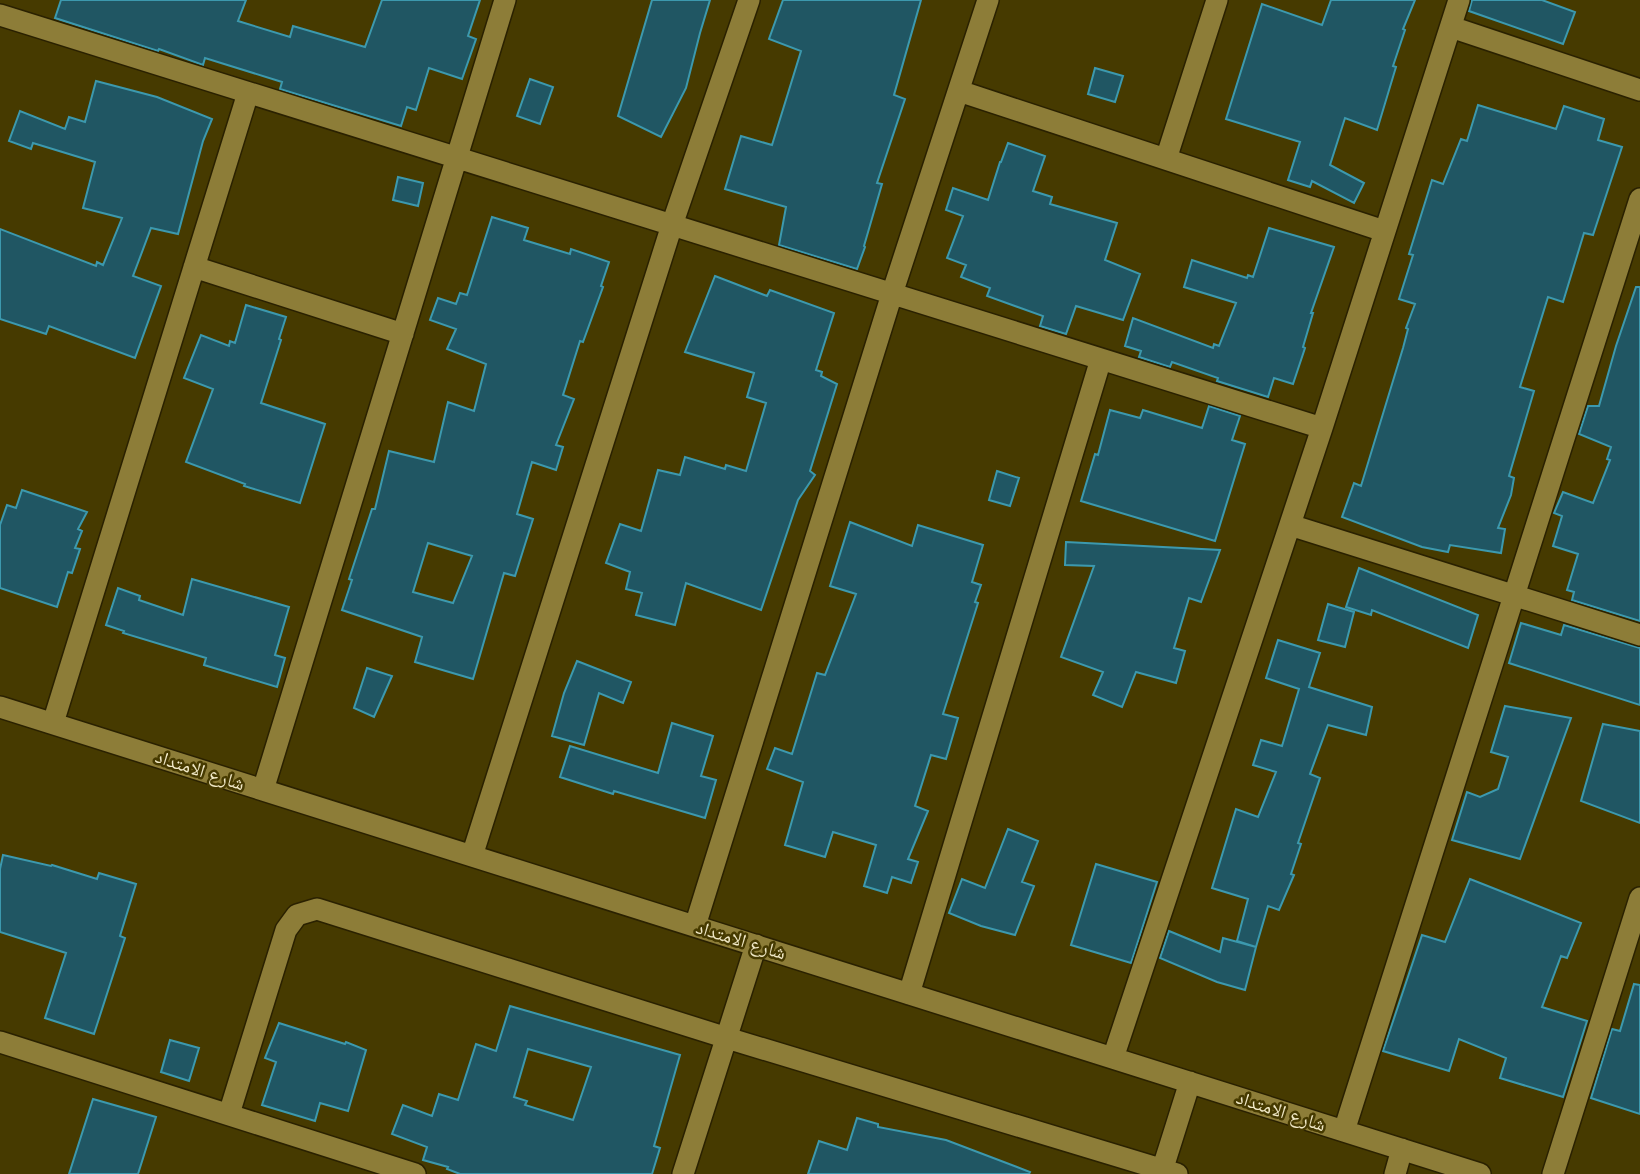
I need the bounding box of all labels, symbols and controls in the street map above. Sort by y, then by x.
street label: شارع الامتداد [152,745,248,795]
street label: شارع الامتداد [693,915,789,965]
street label: شارع الامتداد [1233,1086,1329,1136]

